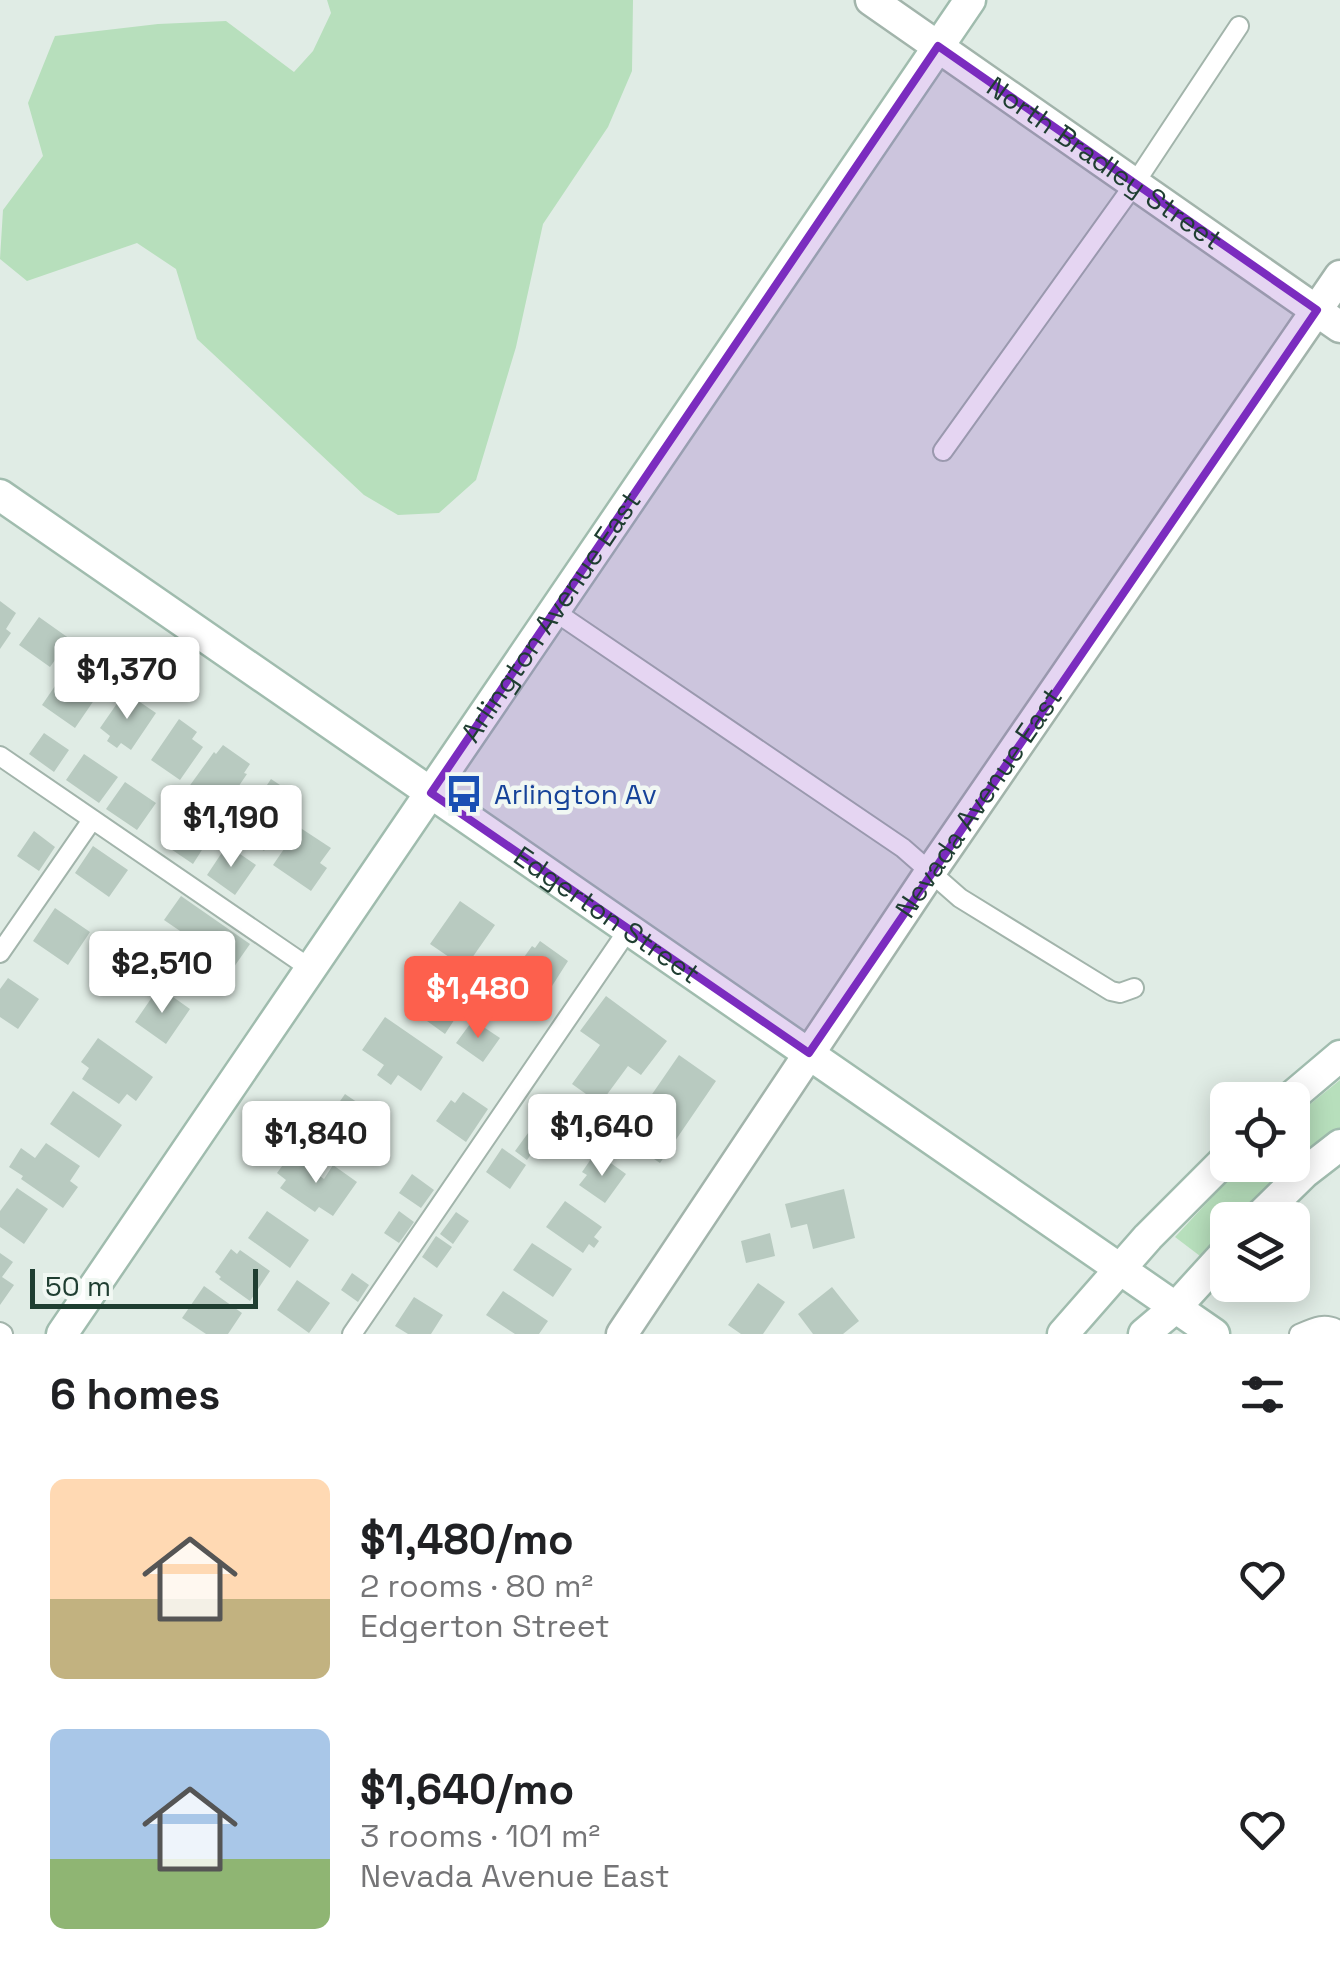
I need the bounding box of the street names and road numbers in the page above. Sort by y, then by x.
street label: North Bradley Street [980,68,1230,258]
street label: Arlington Avenue East [452,484,649,749]
street label: Nevada Avenue East [887,680,1070,924]
street label: Edgerton Street [507,838,707,992]

